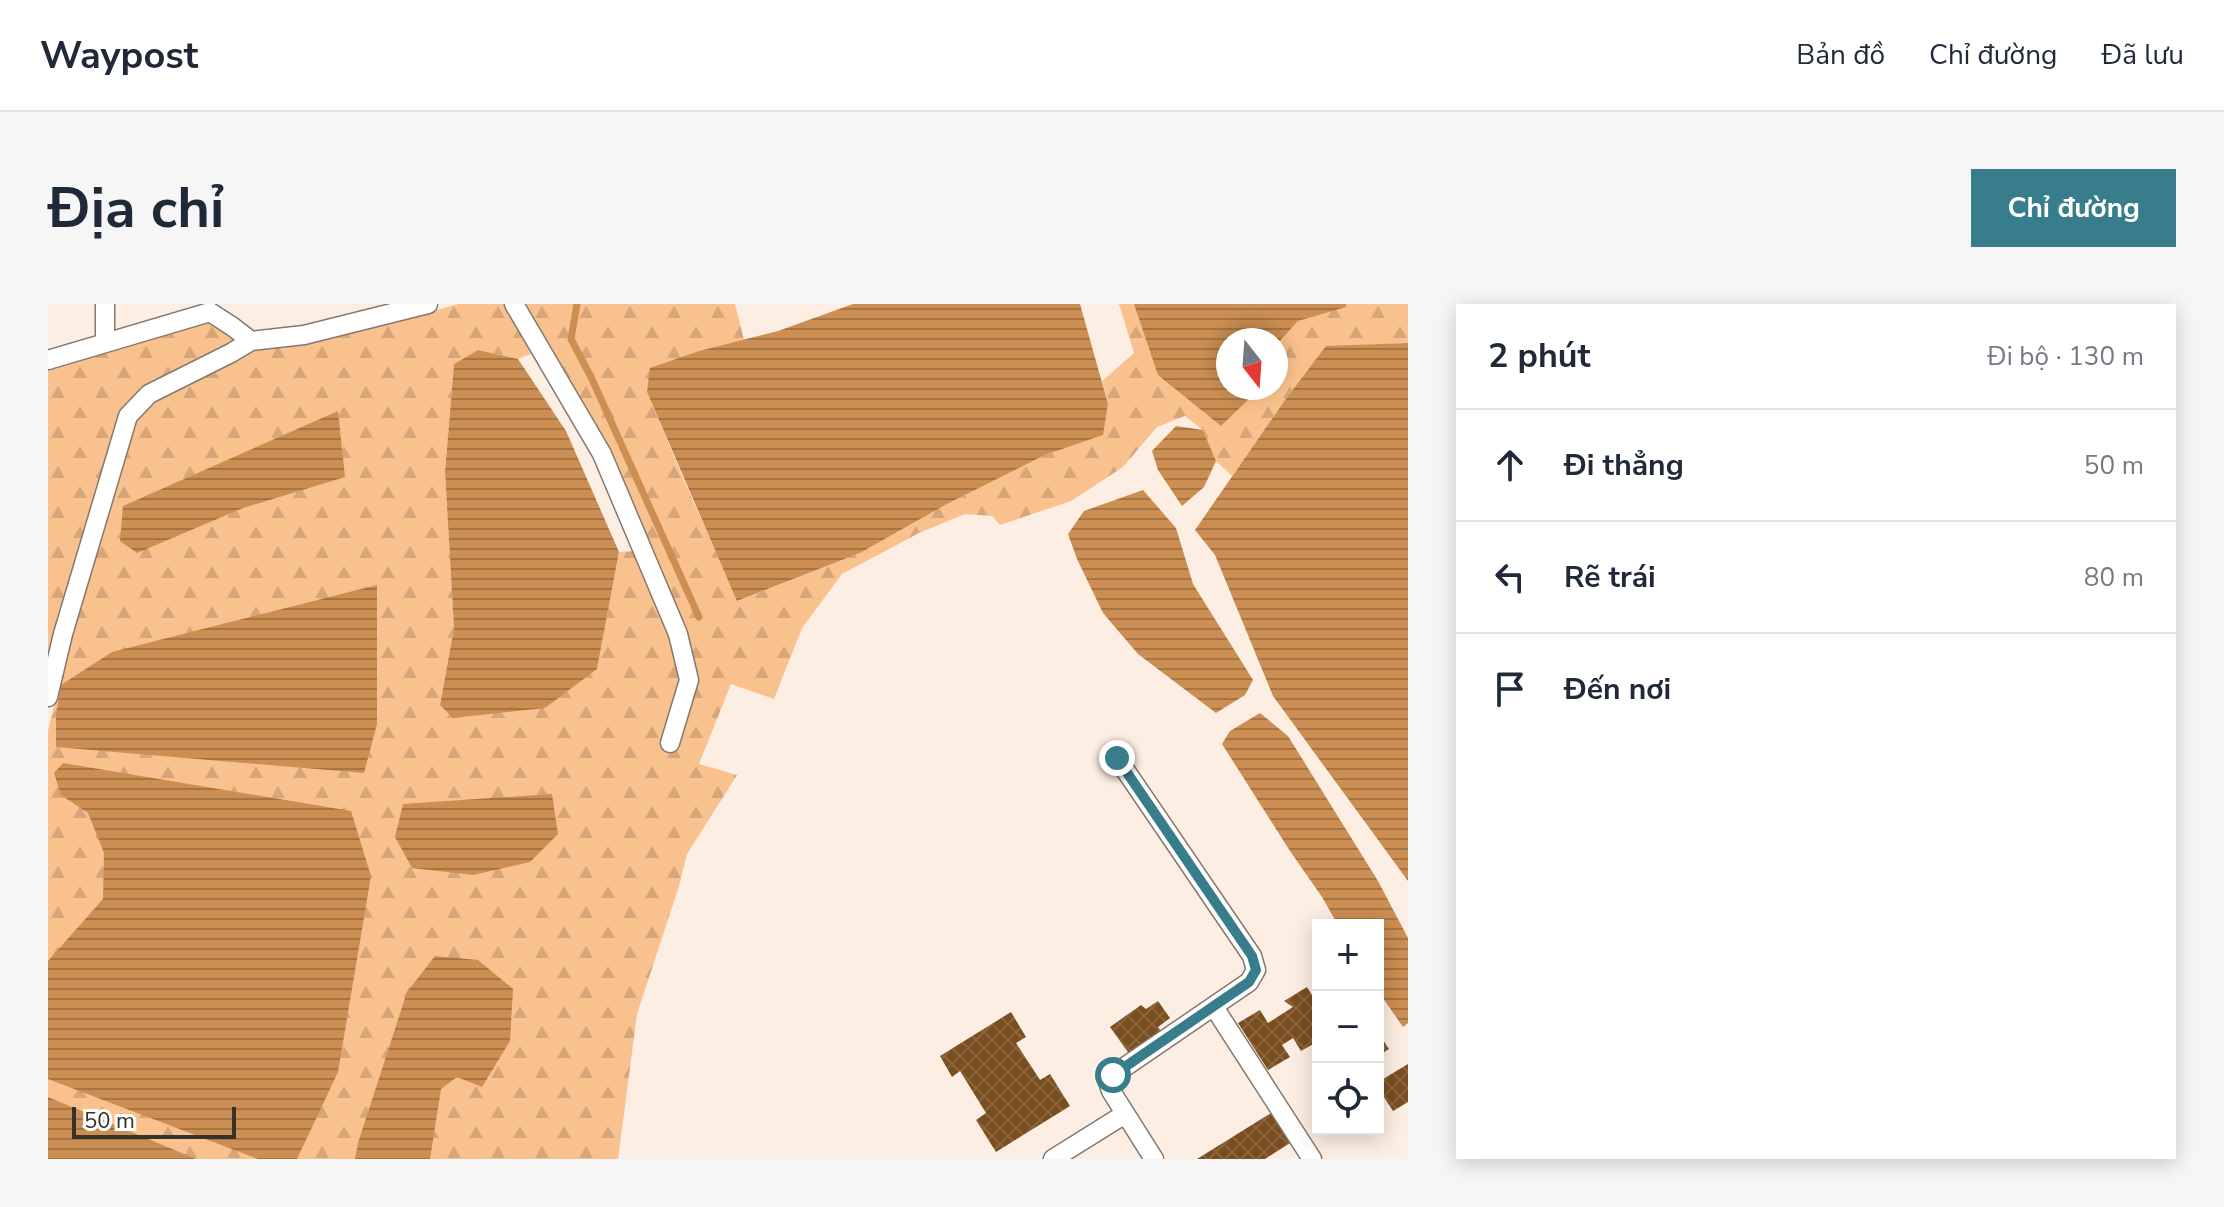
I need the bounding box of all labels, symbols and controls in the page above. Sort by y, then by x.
text: Waypost [40,30,198,81]
text: Bản đồ [1796,36,1885,74]
text: Chỉ đường [1929,36,2057,74]
text: Đã lưu [2101,36,2184,74]
button: Chỉ đường [1971,169,2176,247]
text: Địa chỉ [48,170,224,247]
north arrow [1216,328,1288,400]
text: 2 phút [1488,333,1591,379]
text: Đi bộ · 130 m [1987,339,2144,374]
icon: ahead [1488,443,1532,487]
text: Đi thẳng [1564,445,1684,486]
text: 50 m [2084,448,2144,483]
icon: left [1488,555,1532,599]
text: Rẽ trái [1564,557,1656,598]
text: 80 m [2084,560,2144,595]
icon: arrive [1488,667,1532,711]
text: Đến nơi [1564,669,1671,710]
route end [1099,740,1135,776]
map controls [1312,919,1384,1135]
button: + [1312,919,1384,991]
button: − [1312,991,1384,1063]
route start [1095,1057,1131,1093]
button: locate [1312,1063,1384,1135]
scale bar [72,1103,236,1139]
text: 50 m [84,1106,135,1136]

